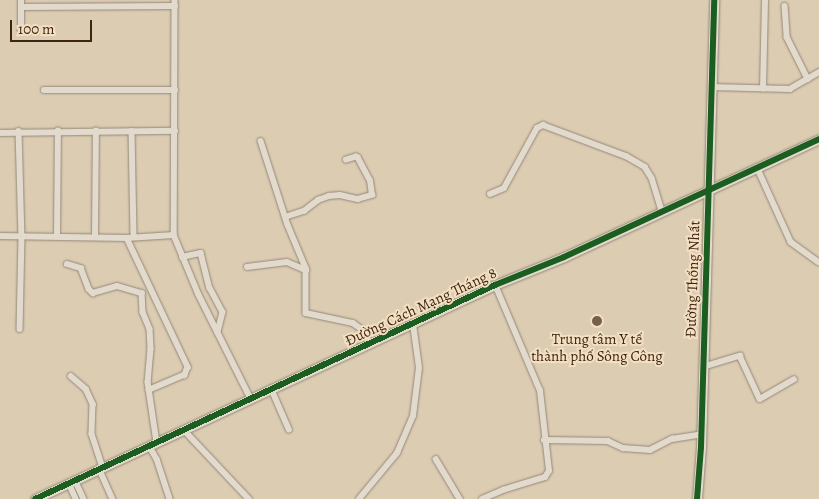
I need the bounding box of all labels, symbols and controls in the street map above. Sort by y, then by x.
scale bar [12,10,95,42]
text: 100 m [18,19,55,39]
street label: Đường Thống Nhất [682,220,704,338]
street label: Đường Cách Mạng Tháng 8 [342,264,500,350]
marker: Trung tâm Y tế thành phố Sông Công [590,314,604,328]
place label: Trung tâm Y tế thành phố Sông Công [531,330,663,365]

